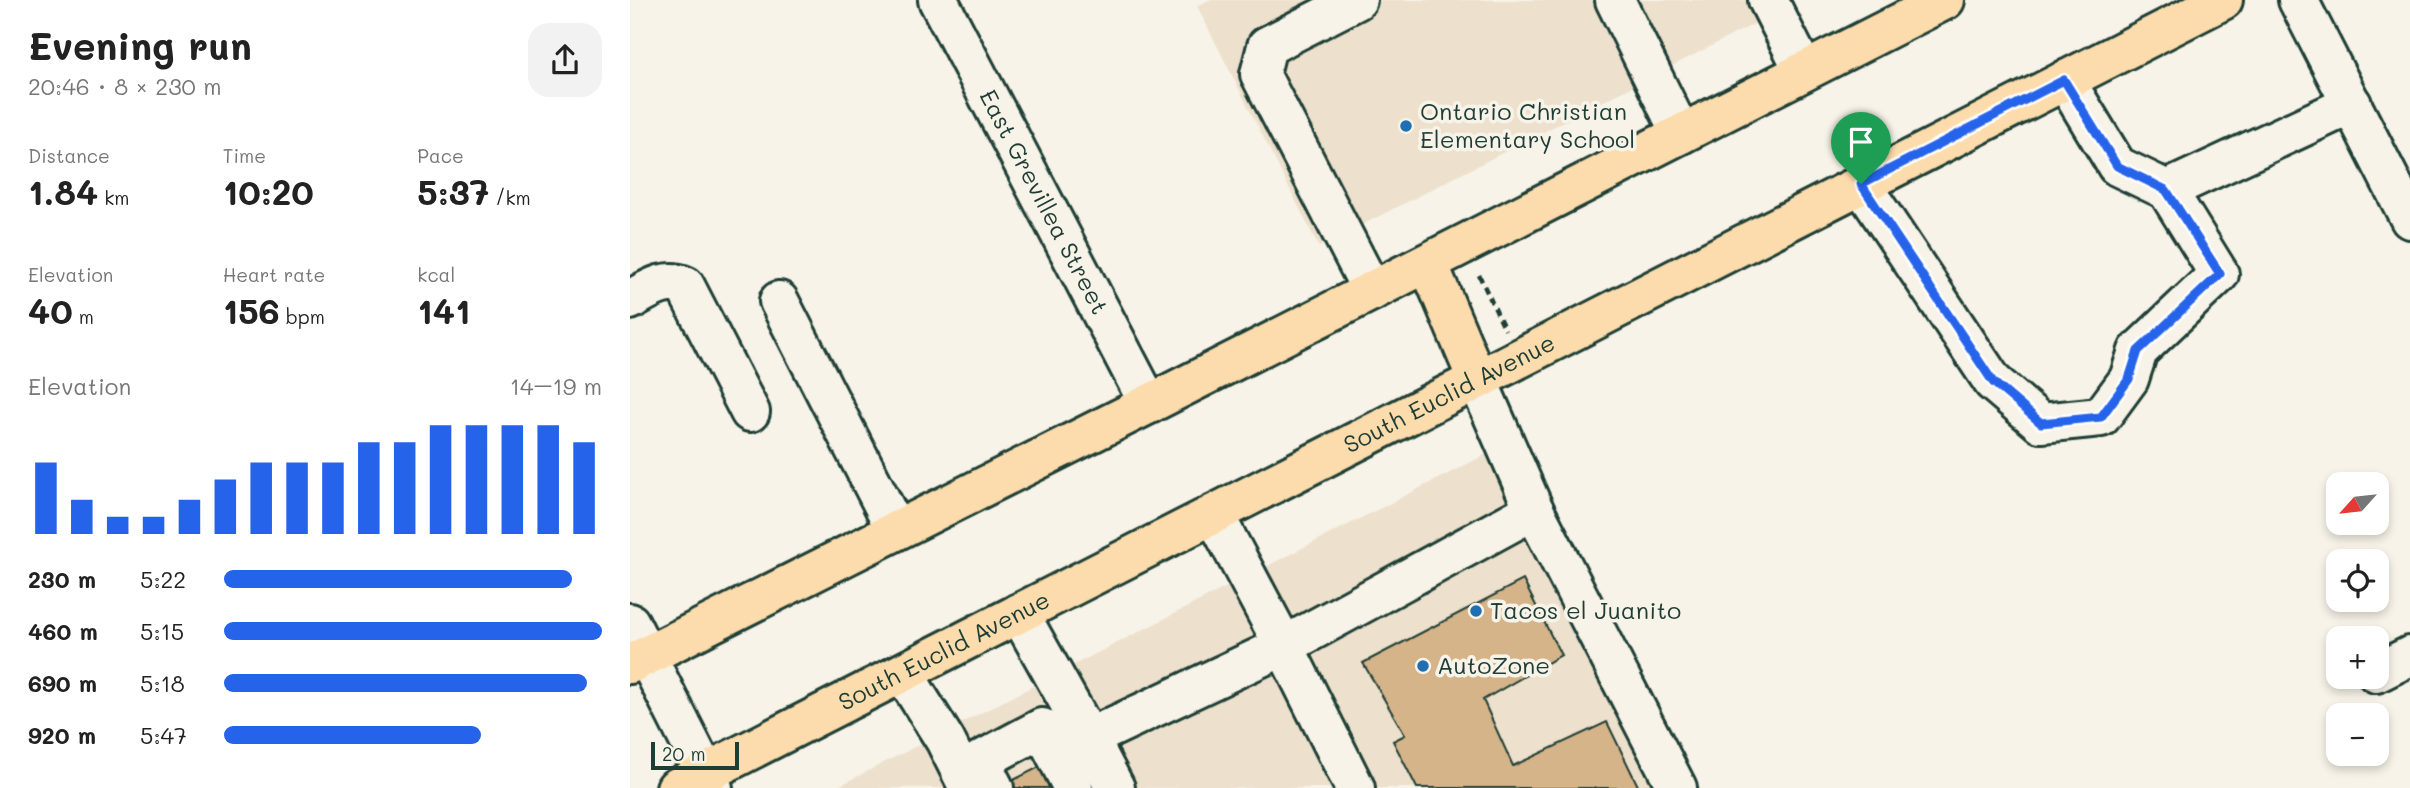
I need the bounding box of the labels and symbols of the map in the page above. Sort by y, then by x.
street label: East Grevillea Street [973,84,1116,319]
place label: Ontario Christian Elementary School [1420,95,1635,154]
pin [1831,112,1891,184]
marker: Ontario Christian Elementary School [1398,118,1414,134]
street label: South Euclid Avenue [1338,326,1560,459]
north arrow [2326,472,2389,536]
street label: South Euclid Avenue [833,583,1054,717]
place label: Tacos el Juanito [1490,594,1681,625]
marker: Tacos el Juanito [1468,603,1484,619]
place label: AutoZone [1437,649,1550,680]
marker: AutoZone [1415,658,1431,674]
scale bar [651,739,738,771]

